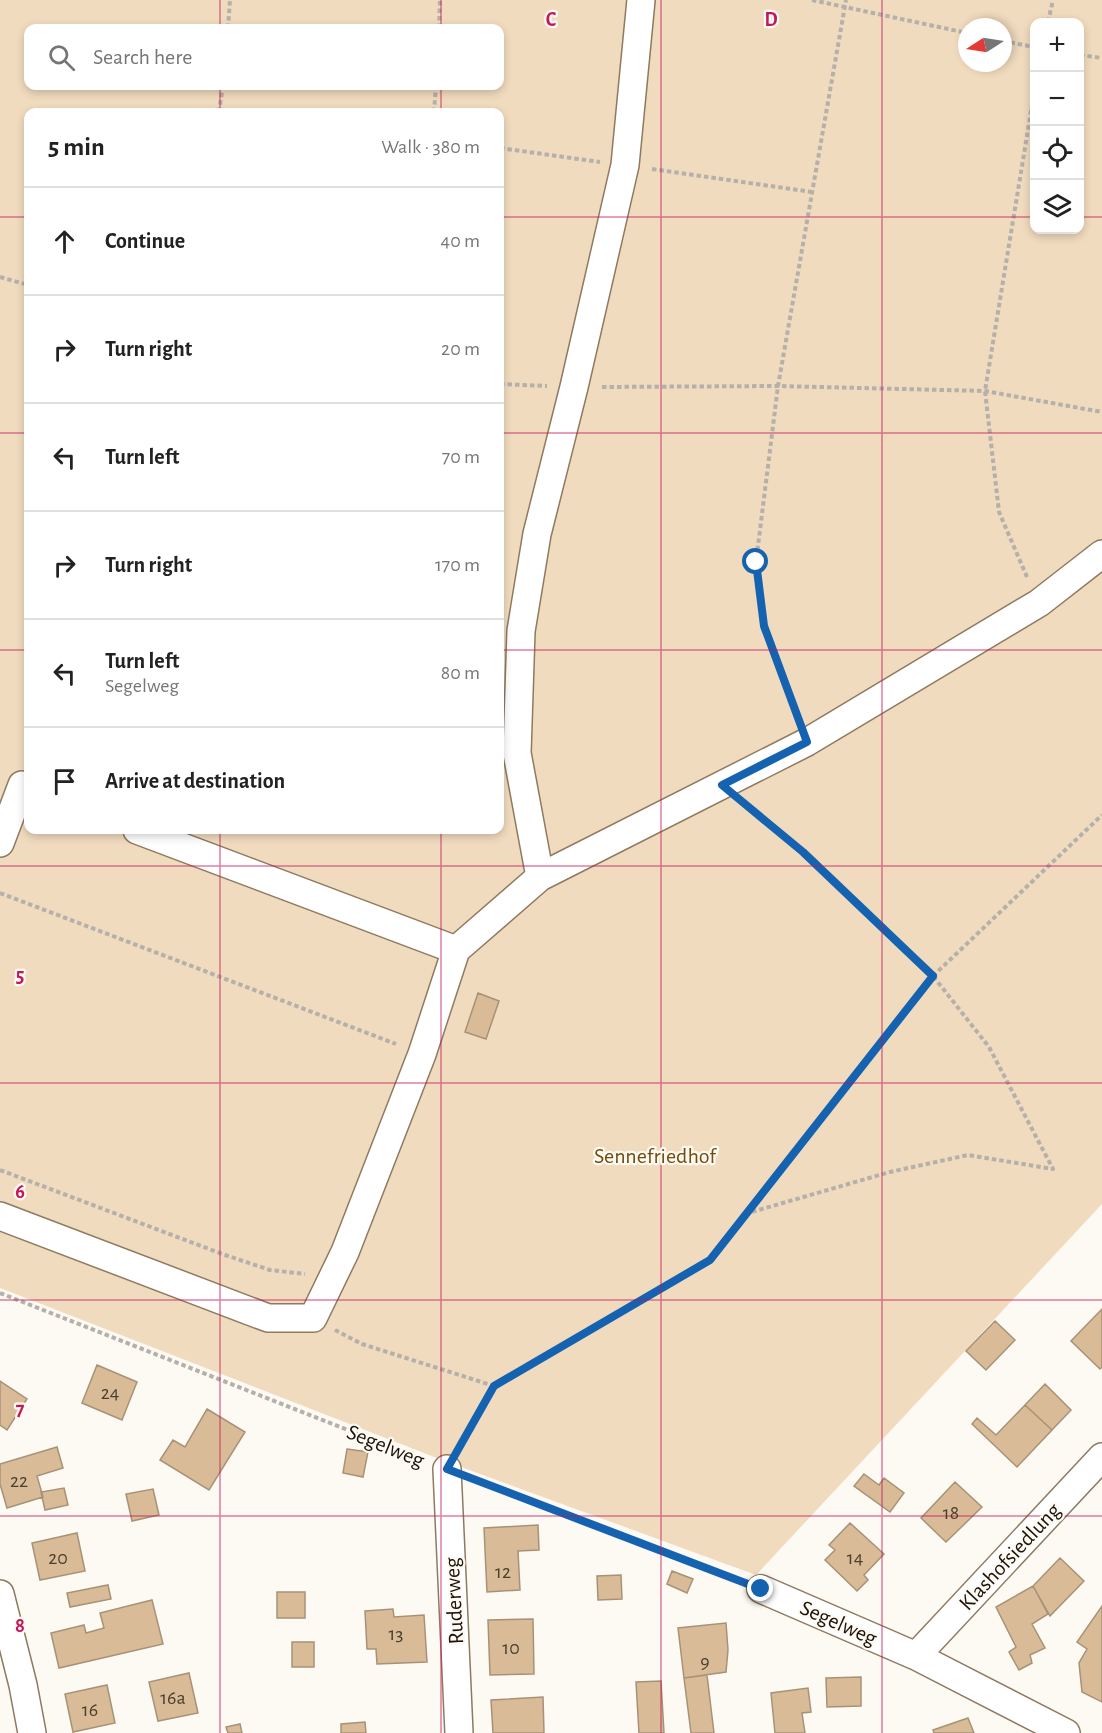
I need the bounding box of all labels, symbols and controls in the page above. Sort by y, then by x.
text: C [546,10,557,30]
text: D [764,10,778,30]
north arrow [958,18,1012,72]
map controls [1030,18,1084,234]
button: + [1030,18,1084,72]
search box [24,24,504,90]
icon: search [45,41,78,74]
text: Search here [93,46,192,68]
button: − [1030,72,1084,126]
button: locate [1030,126,1084,180]
text: 5 min [48,134,105,160]
text: Walk · 380 m [381,137,480,157]
button: layers [1030,180,1084,234]
icon: ahead [48,225,81,258]
text: Continue [105,230,185,252]
text: 40 m [441,231,480,251]
icon: right [48,333,81,366]
text: Turn right [105,338,192,360]
text: 20 m [441,339,480,359]
icon: left [48,441,81,474]
text: Turn left [105,446,179,468]
text: 70 m [442,447,480,467]
route start [742,548,768,574]
icon: right [48,549,81,582]
text: Turn right [105,554,192,576]
text: 170 m [435,555,480,575]
text: Turn left [105,650,179,672]
icon: left [48,657,81,690]
text: 80 m [441,663,480,683]
text: Segelweg [105,676,179,696]
icon: arrive [48,765,81,798]
text: Arrive at destination [105,770,285,792]
text: 5 [16,966,24,986]
park label: Sennefriedhof [594,1145,717,1167]
text: 6 [15,1182,25,1202]
house number: 24 [101,1383,119,1403]
text: 7 [16,1399,25,1419]
street label: Segelweg [344,1421,428,1471]
house number: 22 [10,1471,28,1491]
street label: Klashofsiedlung [955,1499,1065,1615]
house number: 18 [943,1503,959,1523]
house number: 20 [48,1548,68,1568]
house number: 14 [847,1548,863,1568]
street label: Ruderweg [441,1557,467,1645]
house number: 12 [495,1562,511,1582]
route end [747,1575,773,1601]
street label: Segelweg [797,1596,880,1650]
text: 8 [15,1616,25,1636]
house number: 13 [388,1624,404,1644]
house number: 10 [502,1638,520,1658]
house number: 9 [700,1652,710,1672]
house number: 16a [160,1688,186,1708]
house number: 16 [82,1700,98,1720]

